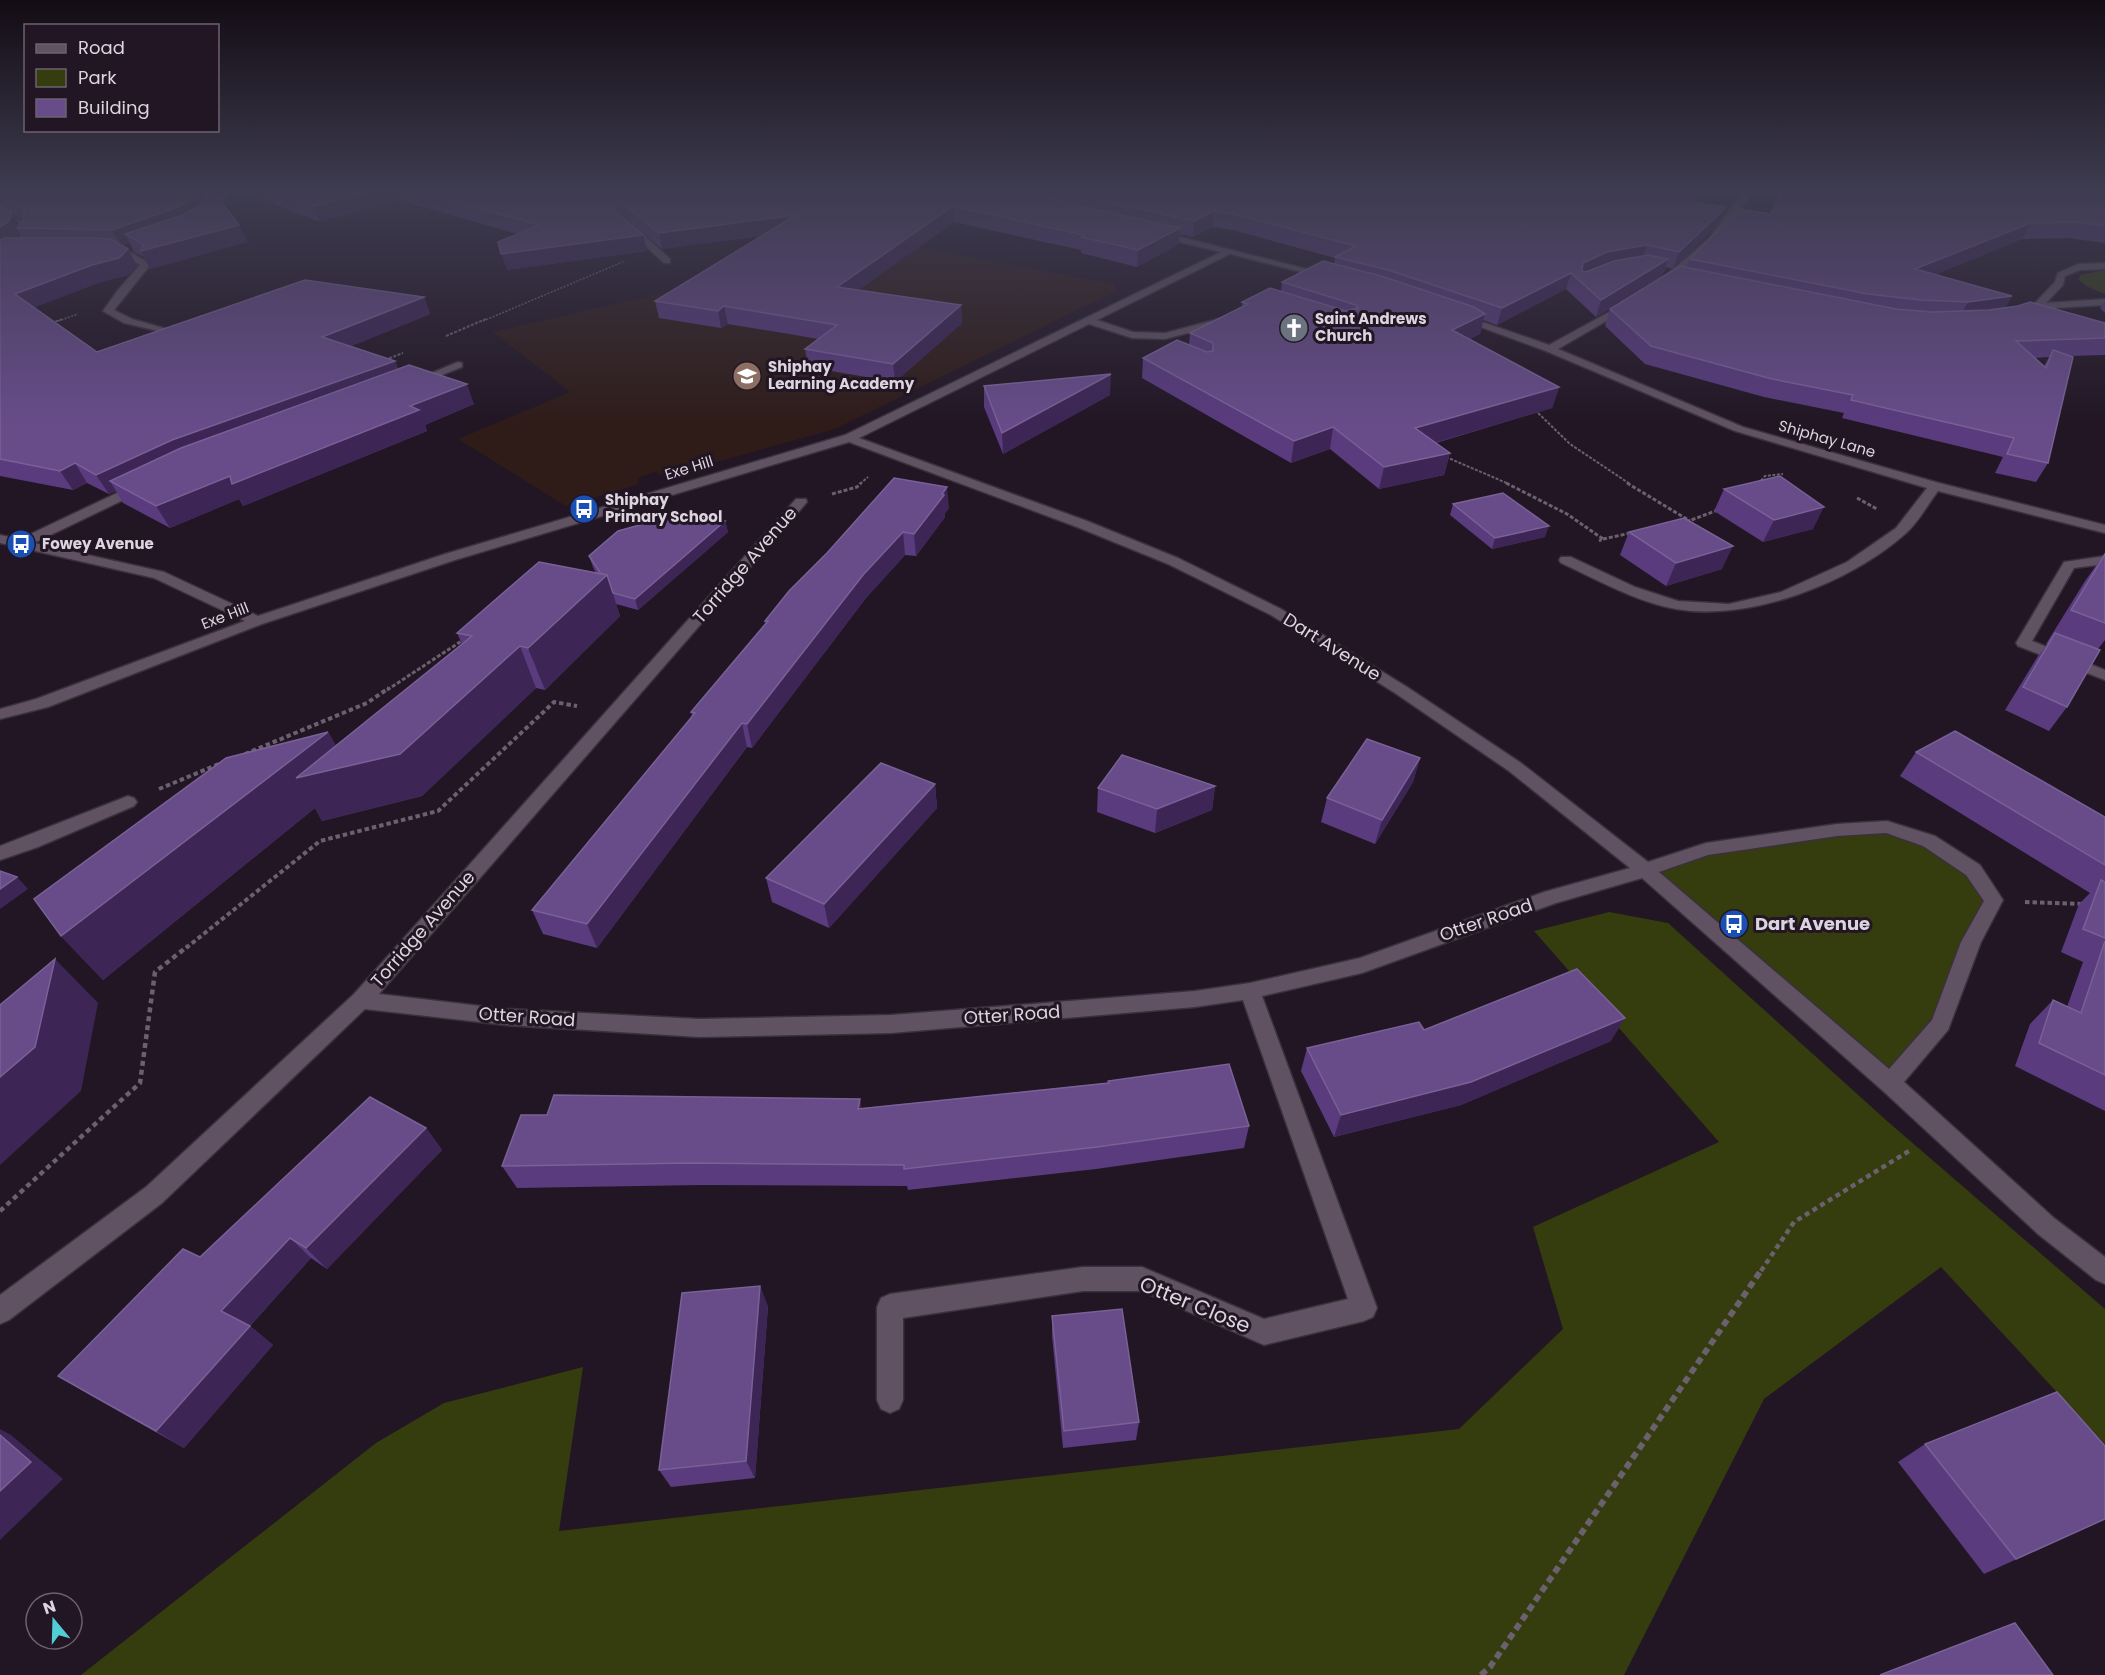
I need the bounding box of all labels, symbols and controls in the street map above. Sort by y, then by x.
legend [24,24,219,132]
text: Road [78,35,125,60]
text: Park [78,65,117,90]
text: Building [78,95,150,120]
place label: Saint Andrews Church [1315,308,1427,346]
church icon: Saint Andrews Church [1278,312,1310,344]
place label: Shiphay Learning Academy [768,356,915,394]
school or university icon: Shiphay Learning Academy [731,360,763,392]
street label: Shiphay Lane [1776,415,1878,462]
street label: Exe Hill [662,450,716,485]
place label: Shiphay Primary School [605,489,722,527]
bus stop icon: Shiphay Primary School [568,493,600,525]
street label: Torridge Avenue [687,501,802,628]
bus stop icon: Fowey Avenue [5,528,37,560]
place label: Fowey Avenue [42,533,154,554]
street label: Exe Hill [198,597,252,634]
street label: Dart Avenue [1279,607,1386,686]
street label: Torridge Avenue [365,865,480,992]
street label: Otter Road [1436,892,1536,947]
bus stop icon: Dart Avenue [1718,908,1750,940]
place label: Dart Avenue [1755,911,1870,936]
street label: Otter Road [963,999,1061,1030]
street label: Otter Road [478,1001,576,1032]
street label: Otter Close [1135,1269,1255,1340]
north arrow [24,1591,84,1651]
text: N [40,1594,59,1620]

